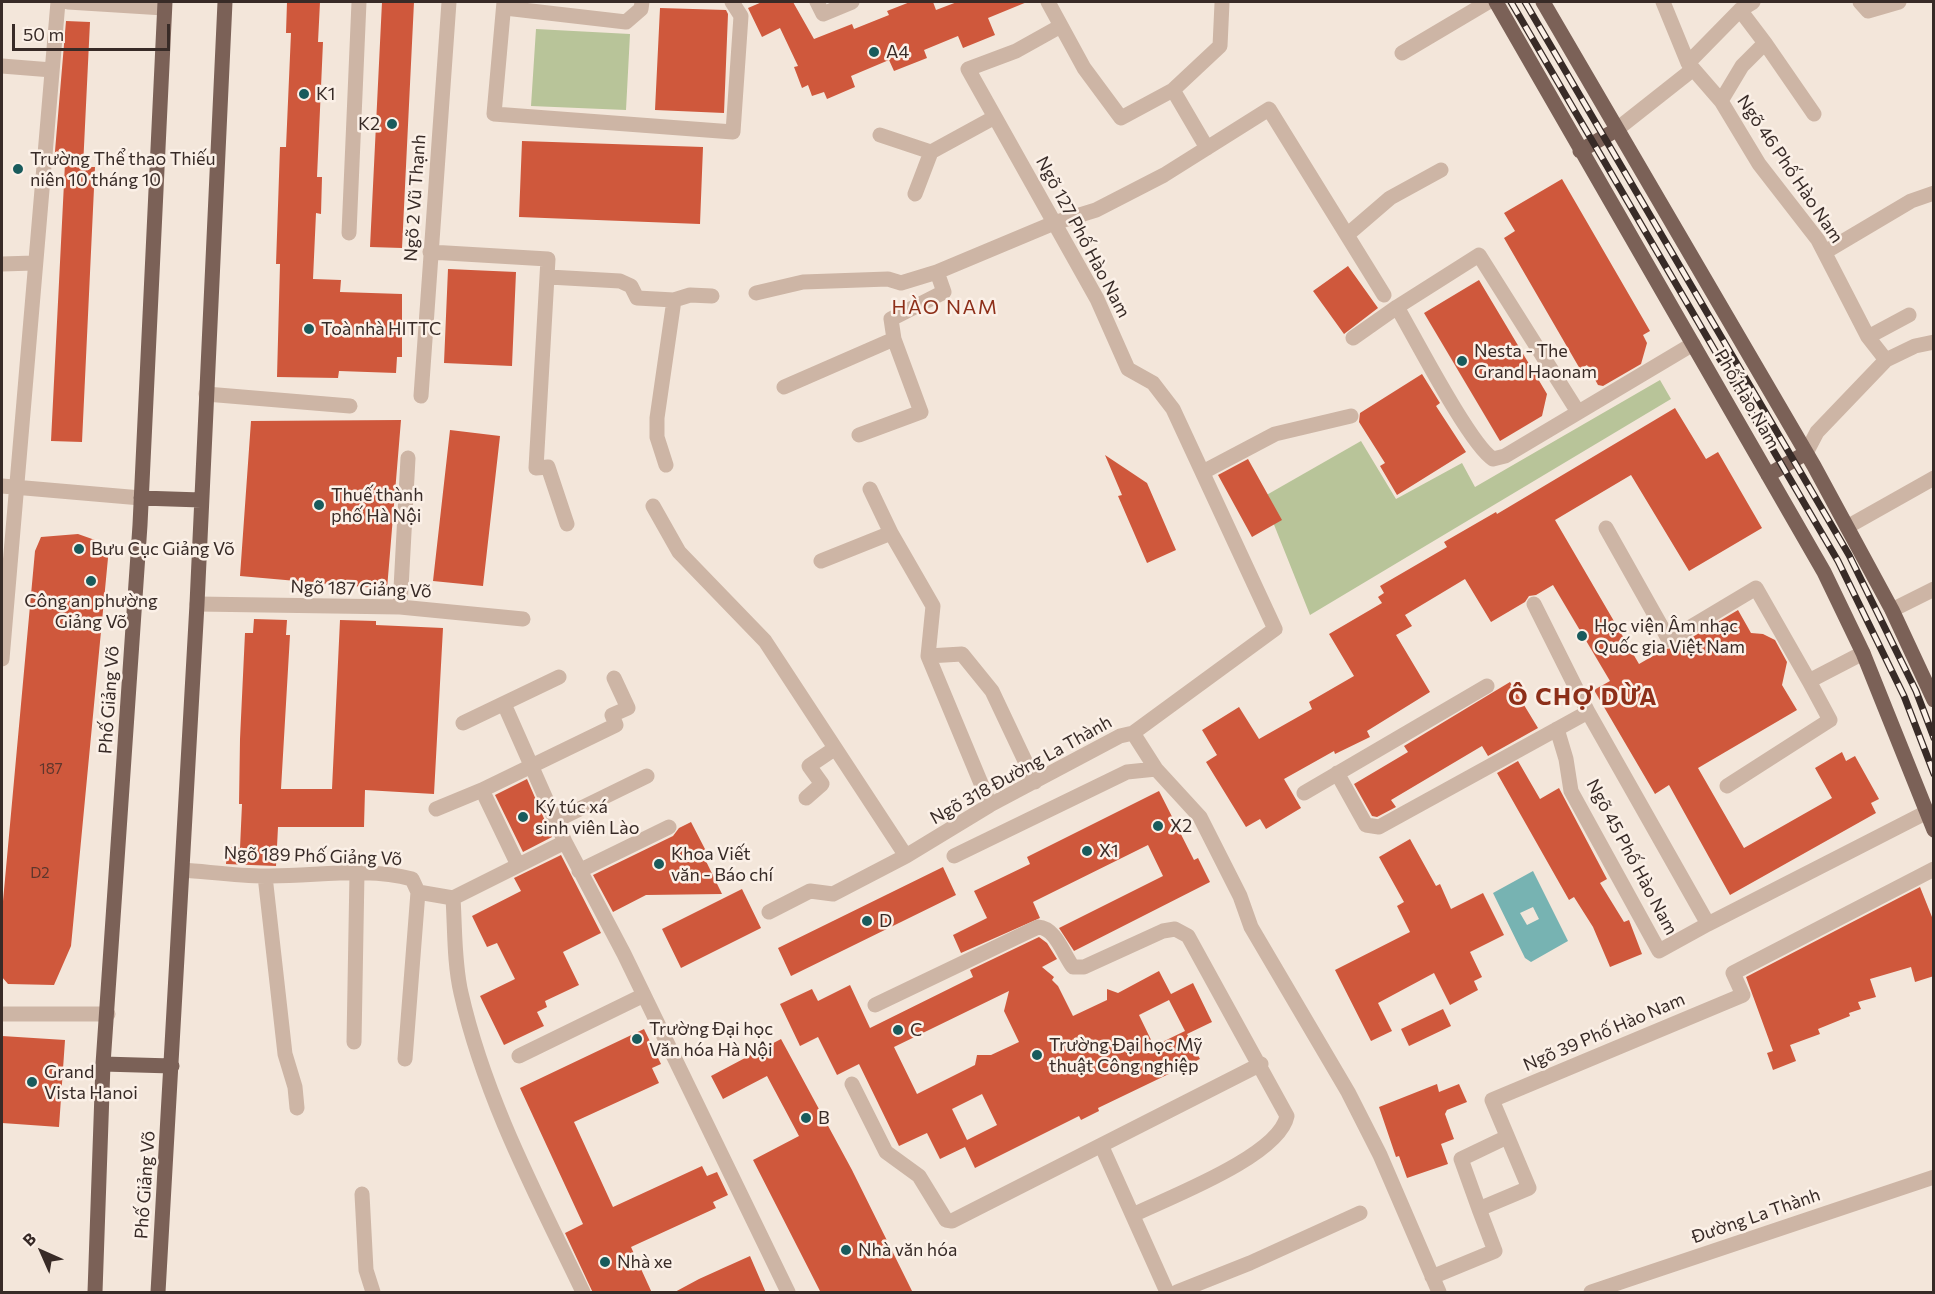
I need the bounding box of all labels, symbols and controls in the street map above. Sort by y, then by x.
scale bar [15,12,172,50]
text: 50 m [23,23,64,45]
place label: A4 [886,41,909,63]
marker: A4 [867,45,881,59]
place label: K1 [316,83,335,105]
marker: K1 [297,87,311,101]
street label: Ngõ 46 Phố Hào Nam [1732,91,1848,247]
place label: K2 [358,113,380,135]
marker: K2 [385,117,399,131]
street label: Ngõ 2 Vũ Thạnh [400,134,430,262]
place label: Trường Thể thao Thiếu niên 10 tháng 10 [30,148,216,190]
street label: Ngõ 127 Phố Hào Nam [1031,153,1135,321]
marker: Trường Thể thao Thiếu niên 10 tháng 10 [11,162,25,176]
district label: HÀO NAM [892,295,998,319]
place label: Toà nhà HITTC [321,318,441,340]
marker: Toà nhà HITTC [302,322,316,336]
place label: Nesta - The Grand Haonam [1474,340,1597,382]
street label: Phố Hào Nam [1710,345,1784,453]
marker: Nesta - The Grand Haonam [1455,354,1469,368]
place label: Thuế thành phố Hà Nội [331,484,424,526]
marker: Thuế thành phố Hà Nội [312,498,326,512]
place label: Bưu Cục Giảng Võ [91,538,235,560]
marker: Bưu Cục Giảng Võ [72,542,86,556]
marker: Công an phường Giảng Võ [84,574,98,588]
street label: Ngõ 187 Giảng Võ [290,576,432,602]
place label: Công an phường Giảng Võ [24,590,158,632]
place label: Học viện Âm nhạc Quốc gia Việt Nam [1594,615,1745,658]
marker: Học viện Âm nhạc Quốc gia Việt Nam [1575,629,1589,643]
street label: Phố Giảng Võ [94,645,124,755]
district label: Ô CHỢ DỪA [1508,683,1658,711]
street label: Ngõ 318 Đường La Thành [926,711,1116,829]
house number: 187 [39,760,63,778]
street label: Ngõ 45 Phố Hào Nam [1582,775,1682,939]
place label: Ký túc xá sinh viên Lào [535,796,639,838]
marker: Ký túc xá sinh viên Lào [516,810,530,824]
place label: X2 [1170,815,1192,837]
marker: X2 [1151,819,1165,833]
place label: X1 [1099,840,1119,862]
street label: Ngõ 189 Phố Giảng Võ [223,842,403,870]
place label: Khoa Viết văn - Báo chí [671,843,773,886]
marker: X1 [1080,844,1094,858]
marker: Khoa Viết văn - Báo chí [652,857,666,871]
house number: D2 [30,864,50,882]
place label: D [879,910,892,932]
marker: D [860,914,874,928]
street label: Ngõ 39 Phố Hào Nam [1520,988,1688,1076]
place label: Trường Đại học Văn hóa Hà Nội [649,1018,773,1060]
place label: C [910,1019,922,1041]
marker: C [891,1023,905,1037]
marker: Trường Đại học Văn hóa Hà Nội [630,1032,644,1046]
place label: Trường Đại học Mỹ thuật Công nghiệp [1049,1034,1203,1076]
marker: Trường Đại học Mỹ thuật Công nghiệp [1030,1048,1044,1062]
place label: Grand Vista Hanoi [44,1061,138,1104]
marker: Grand Vista Hanoi [25,1075,39,1089]
place label: B [818,1107,830,1129]
marker: B [799,1111,813,1125]
street label: Phố Giảng Võ [130,1130,160,1240]
street label: Đường La Thành [1689,1184,1823,1248]
north arrow [12,1222,72,1282]
text: B [18,1228,39,1249]
place label: Nhà văn hóa [858,1239,957,1261]
marker: Nhà văn hóa [839,1243,853,1257]
place label: Nhà xe [617,1251,672,1273]
marker: Nhà xe [598,1255,612,1269]

